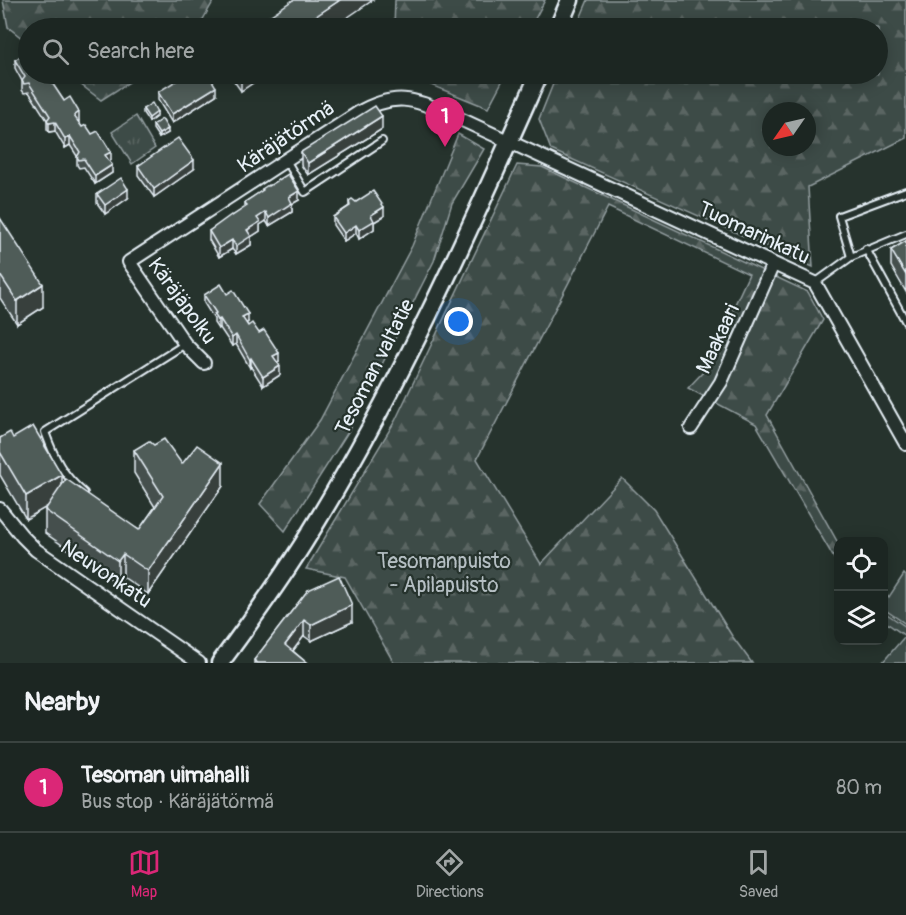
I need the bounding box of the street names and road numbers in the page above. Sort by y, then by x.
street label: Käräjätörmä [232,95,340,179]
street label: Tuomarinkatu [694,195,814,271]
street label: Käräjäpolku [142,252,222,350]
street label: Tesoman valtatie [329,294,421,440]
street label: Maakaari [690,299,746,378]
street label: Neuvonkatu [55,534,157,614]

